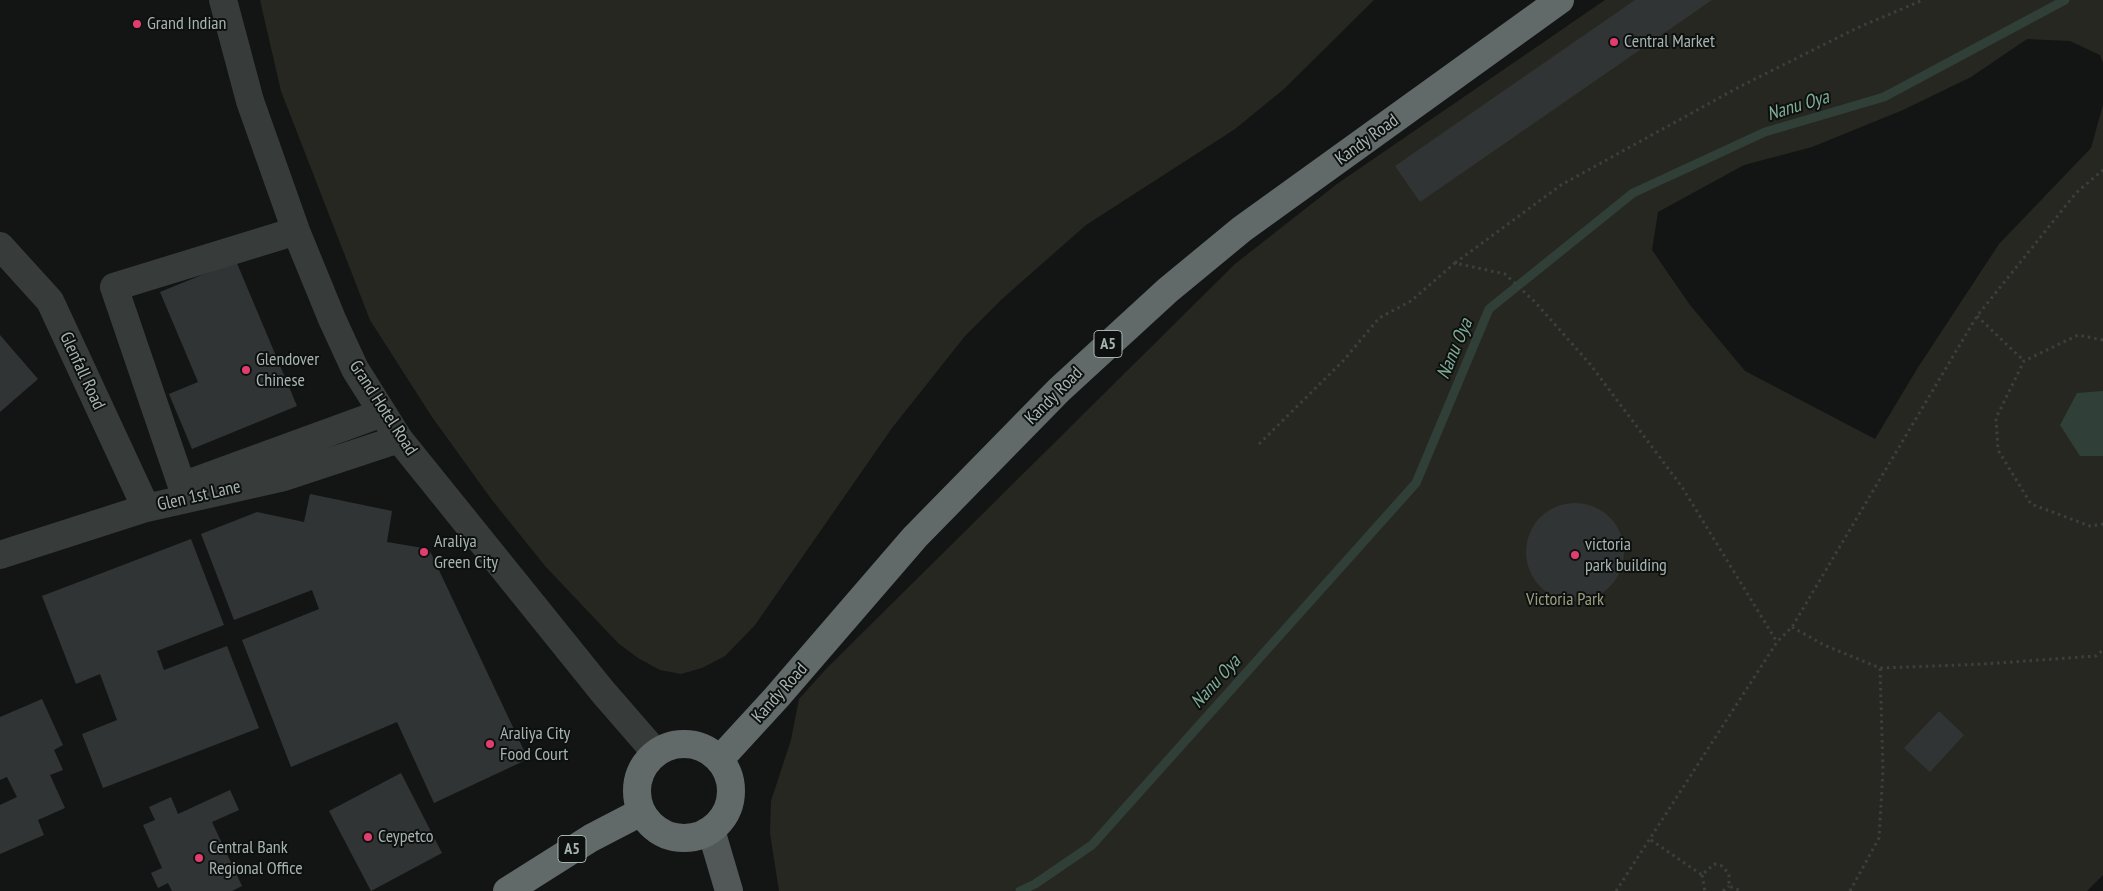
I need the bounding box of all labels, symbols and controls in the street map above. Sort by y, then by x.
place label: Grand Indian [147,13,226,35]
marker: Grand Indian [131,18,143,30]
place label: Central Market [1624,31,1715,53]
marker: Central Market [1608,36,1620,48]
water label: Nanu Oya [1764,86,1832,126]
street label: Kandy Road [1331,110,1403,170]
water label: Nanu Oya [1432,315,1478,383]
street label: Glenfall Road [55,329,109,413]
road number: A5 [1094,330,1122,358]
place label: Glendover Chinese [256,349,319,392]
street label: Grand Hotel Road [344,356,422,460]
street label: Kandy Road [1021,363,1087,429]
marker: Glendover Chinese [240,364,252,376]
street label: Glen 1st Lane [155,476,243,516]
place label: Araliya Green City [434,531,498,574]
place label: victoria park building [1585,534,1667,576]
marker: Araliya Green City [418,546,430,558]
marker: victoria park building [1569,549,1581,561]
park label: Victoria Park [1526,589,1604,611]
water label: Nanu Oya [1186,651,1246,713]
street label: Kandy Road [748,659,812,727]
place label: Araliya City Food Court [500,723,570,766]
marker: Araliya City Food Court [484,738,496,750]
place label: Ceypetco [378,826,434,848]
marker: Ceypetco [362,831,374,843]
road number: A5 [558,836,586,862]
place label: Central Bank Regional Office [209,837,303,880]
marker: Central Bank Regional Office [193,852,205,864]

